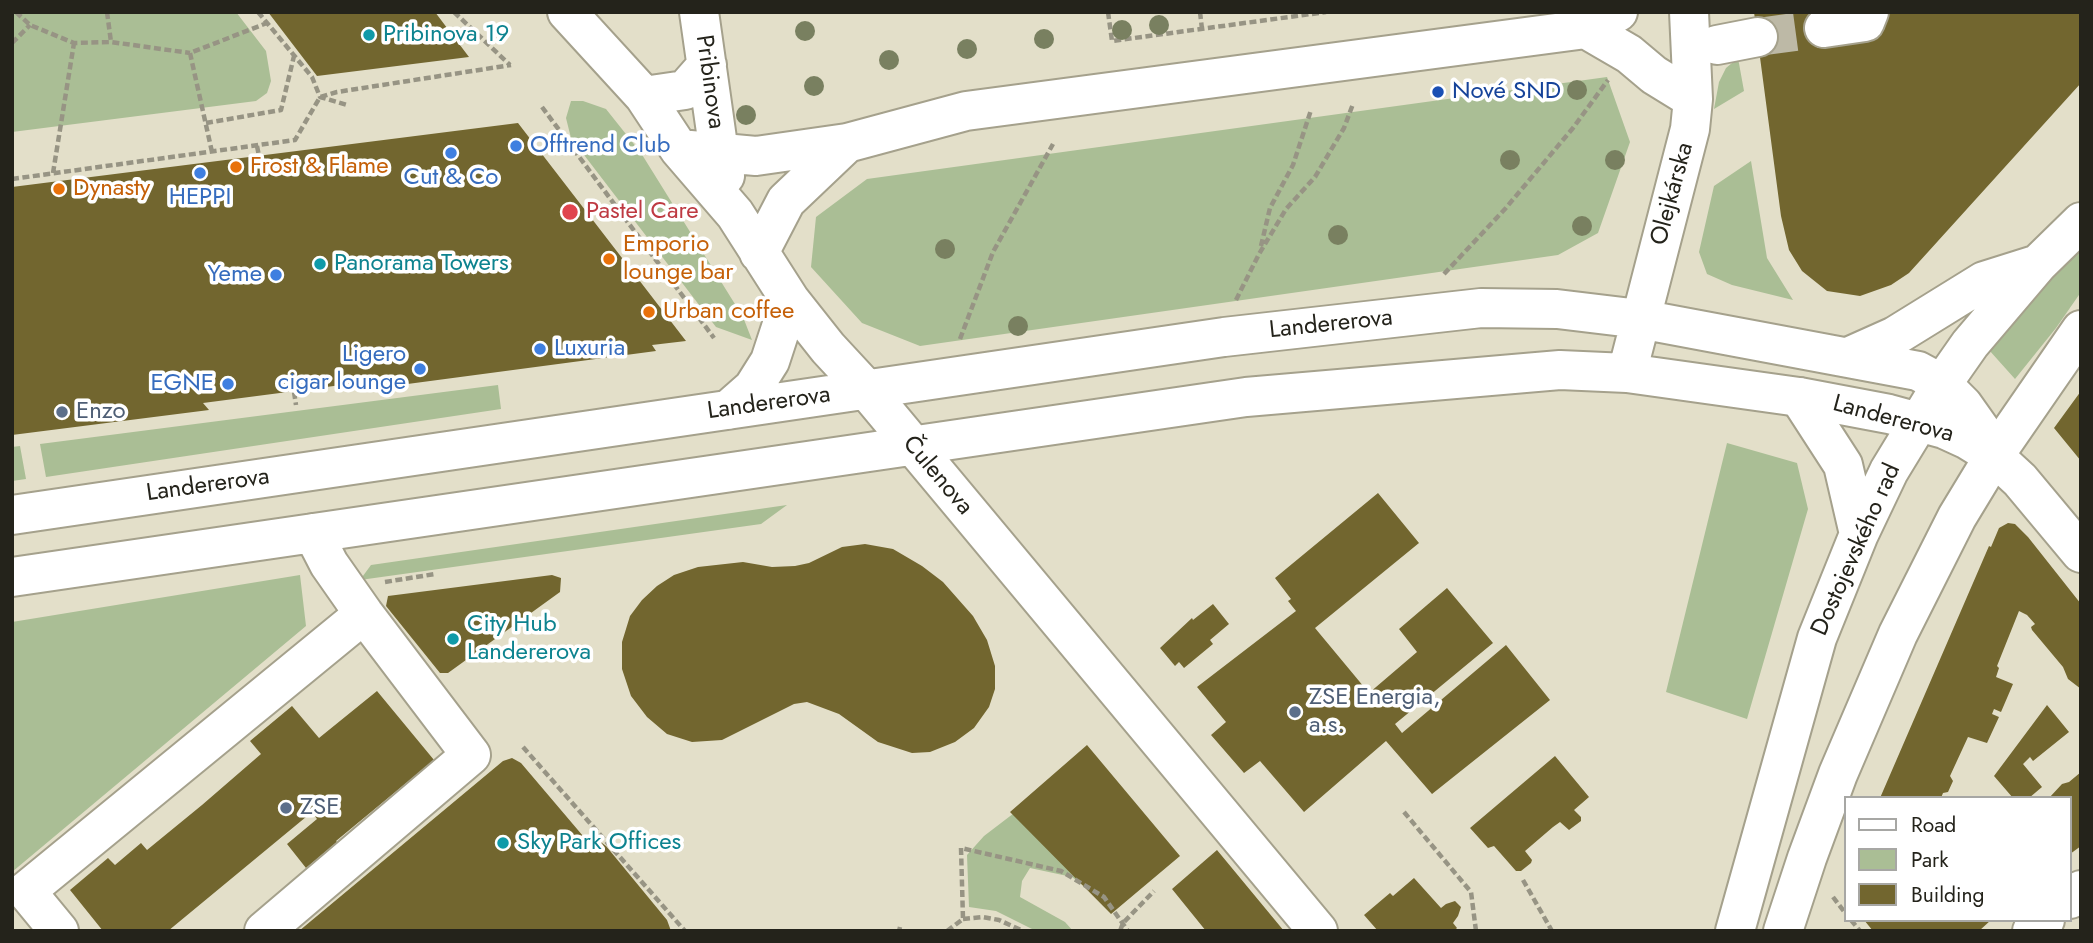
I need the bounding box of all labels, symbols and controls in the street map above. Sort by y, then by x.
place label: Pribinova 19 [383,21,509,49]
marker: Pribinova 19 [361,27,377,43]
street label: Pribinova [688,33,730,131]
place label: Nové SND [1452,78,1561,106]
marker: Nové SND [1430,84,1446,100]
place label: Offtrend Club [530,132,670,160]
marker: Offtrend Club [508,138,524,154]
street label: Olejkárska [1645,140,1701,248]
marker: Cut & Co [443,145,459,161]
place label: Frost & Flame [250,153,389,181]
marker: Frost & Flame [228,159,244,175]
place label: Cut & Co [404,164,498,192]
marker: HEPPI [192,165,208,181]
place label: Dynasty [73,175,150,203]
marker: Dynasty [51,181,67,197]
place label: HEPPI [169,184,231,212]
place label: Pastel Care [586,198,699,226]
marker: Pastel Care [560,202,580,222]
place label: Emporio lounge bar [623,231,734,287]
place label: Panorama Towers [334,250,509,278]
marker: Emporio lounge bar [601,251,617,267]
marker: Panorama Towers [312,256,328,272]
place label: Yeme [207,261,262,289]
marker: Yeme [268,267,284,283]
place label: Urban coffee [663,298,794,326]
marker: Urban coffee [641,304,657,320]
street label: Landererova [1268,304,1394,346]
place label: Luxuria [554,335,625,363]
place label: Ligero cigar lounge [278,341,406,397]
marker: Luxuria [532,341,548,357]
marker: Ligero cigar lounge [412,361,428,377]
place label: EGNE [150,370,214,398]
marker: EGNE [220,376,236,392]
street label: Landererova [706,381,832,427]
street label: Landererova [1829,390,1957,450]
place label: Enzo [76,398,126,426]
marker: Enzo [54,404,70,420]
street label: Čulenova [896,431,978,521]
street label: Dostojevského rad [1806,460,1908,640]
street label: Landererova [145,463,271,509]
place label: City Hub Landererova [467,611,591,667]
marker: City Hub Landererova [445,631,461,647]
place label: ZSE Energia, a.s. [1309,684,1441,740]
marker: ZSE Energia, a.s. [1287,704,1303,720]
place label: ZSE [300,794,339,822]
legend [1844,796,2072,922]
marker: ZSE [278,800,294,816]
text: Road [1911,810,1956,840]
place label: Sky Park Offices [517,829,681,857]
marker: Sky Park Offices [495,835,511,851]
text: Park [1911,845,1948,875]
text: Building [1911,880,1984,910]

